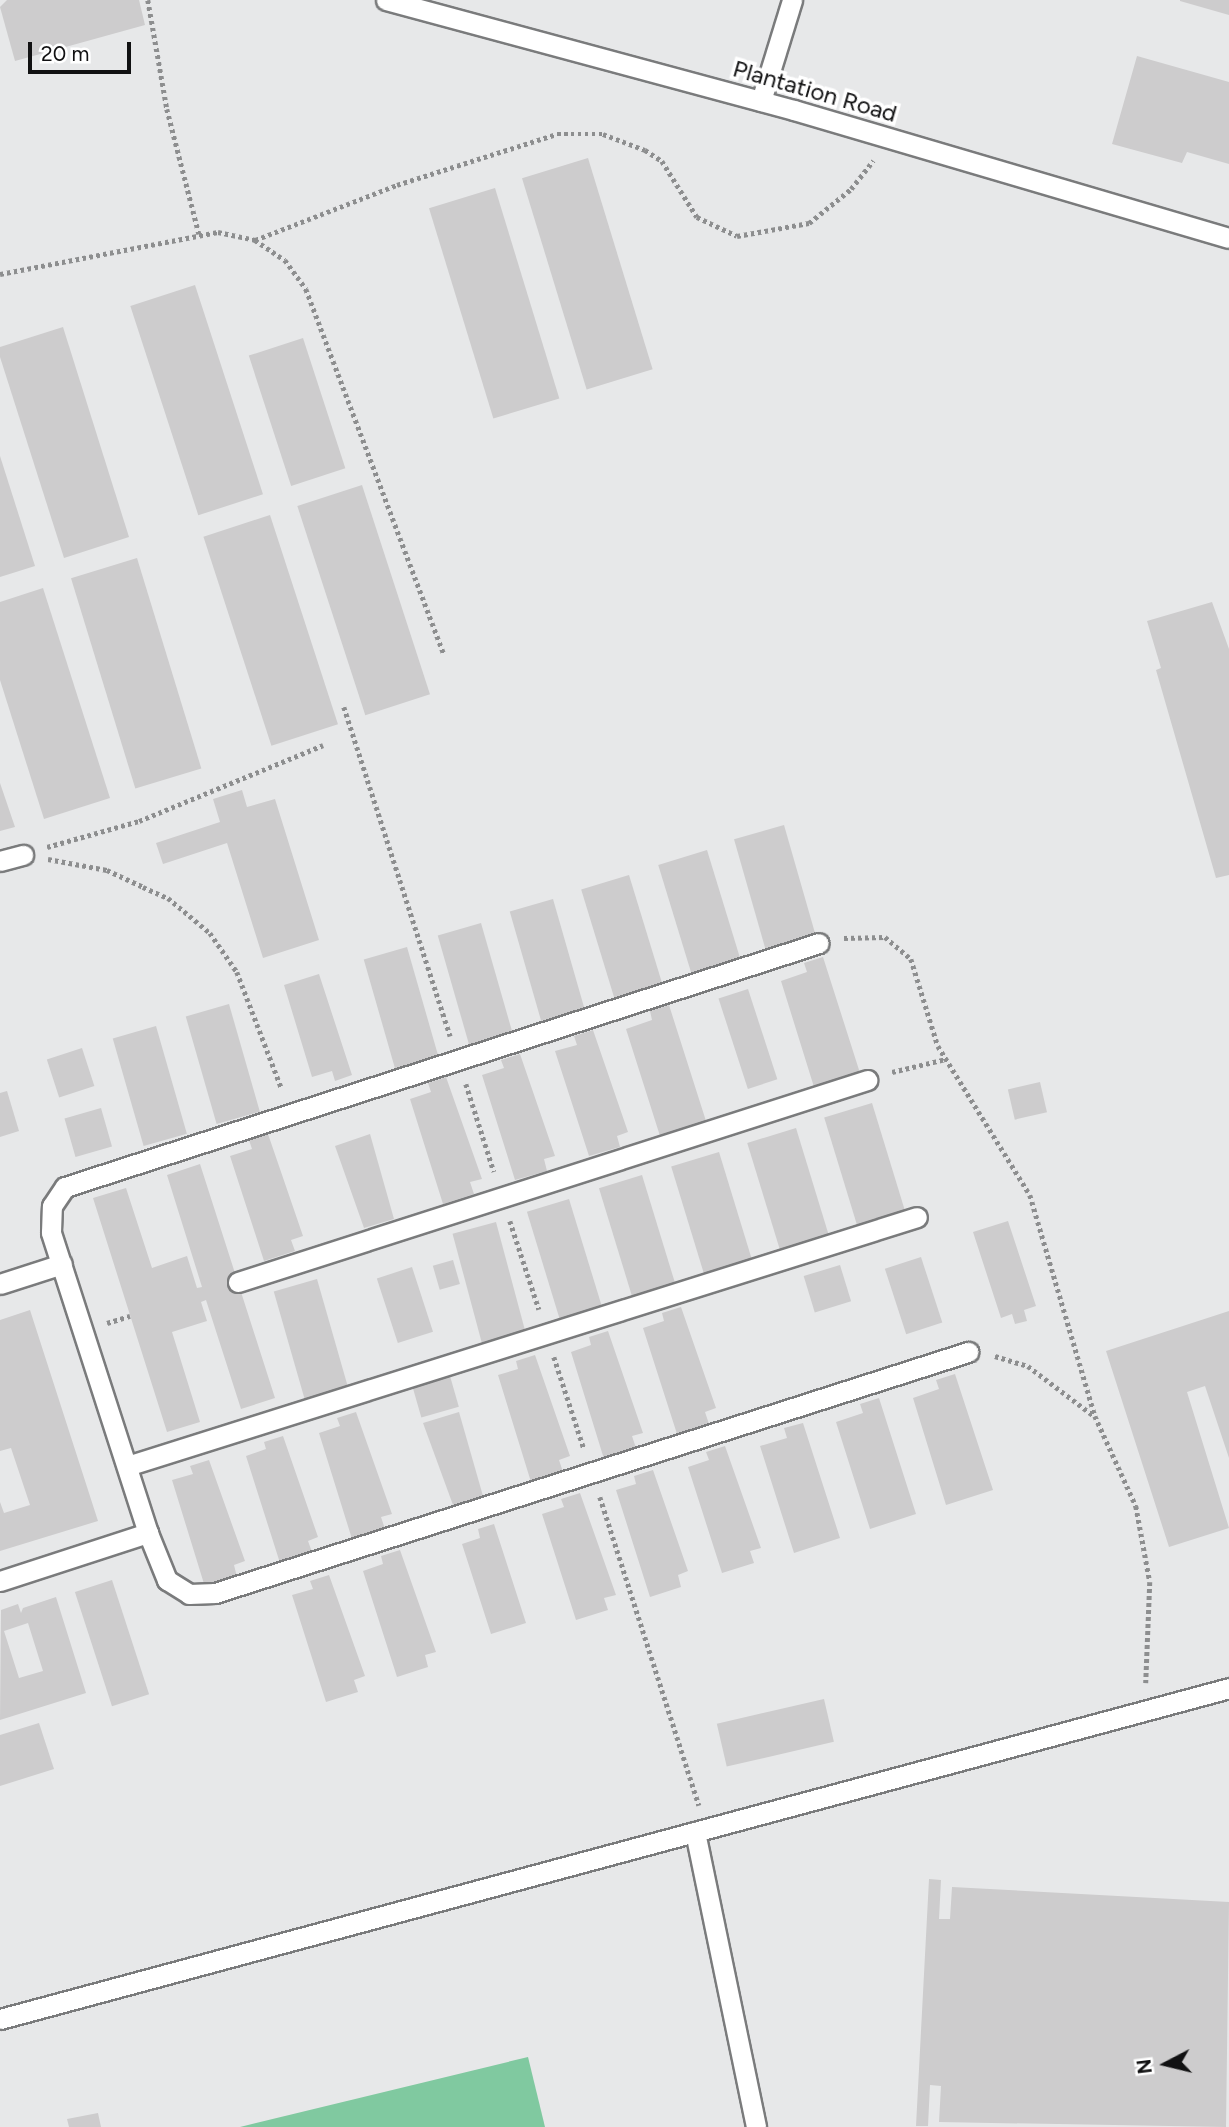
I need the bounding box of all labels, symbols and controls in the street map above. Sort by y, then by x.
scale bar [32,28,135,72]
text: 20 m [41,41,89,66]
street label: Plantation Road [730,54,900,128]
north arrow [1131,2029,1201,2099]
text: N [1132,2058,1157,2075]

